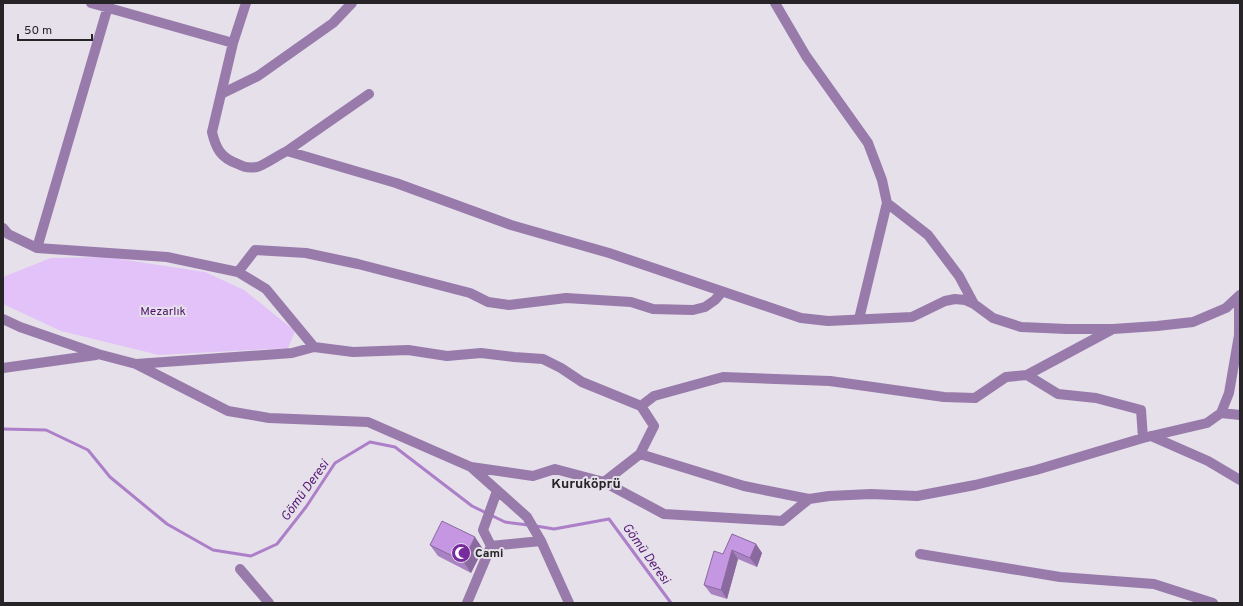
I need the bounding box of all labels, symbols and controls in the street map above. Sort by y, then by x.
scale bar [18,16,92,42]
text: 50 m [24,23,52,39]
park label: Mezarlık [140,304,186,320]
water label: Gömü Deresi [278,457,334,525]
district label: Kuruköprü [551,476,621,493]
water label: Gömü Deresi [618,521,673,588]
mosque icon: Cami [450,542,472,564]
place label: Cami [475,546,503,562]

